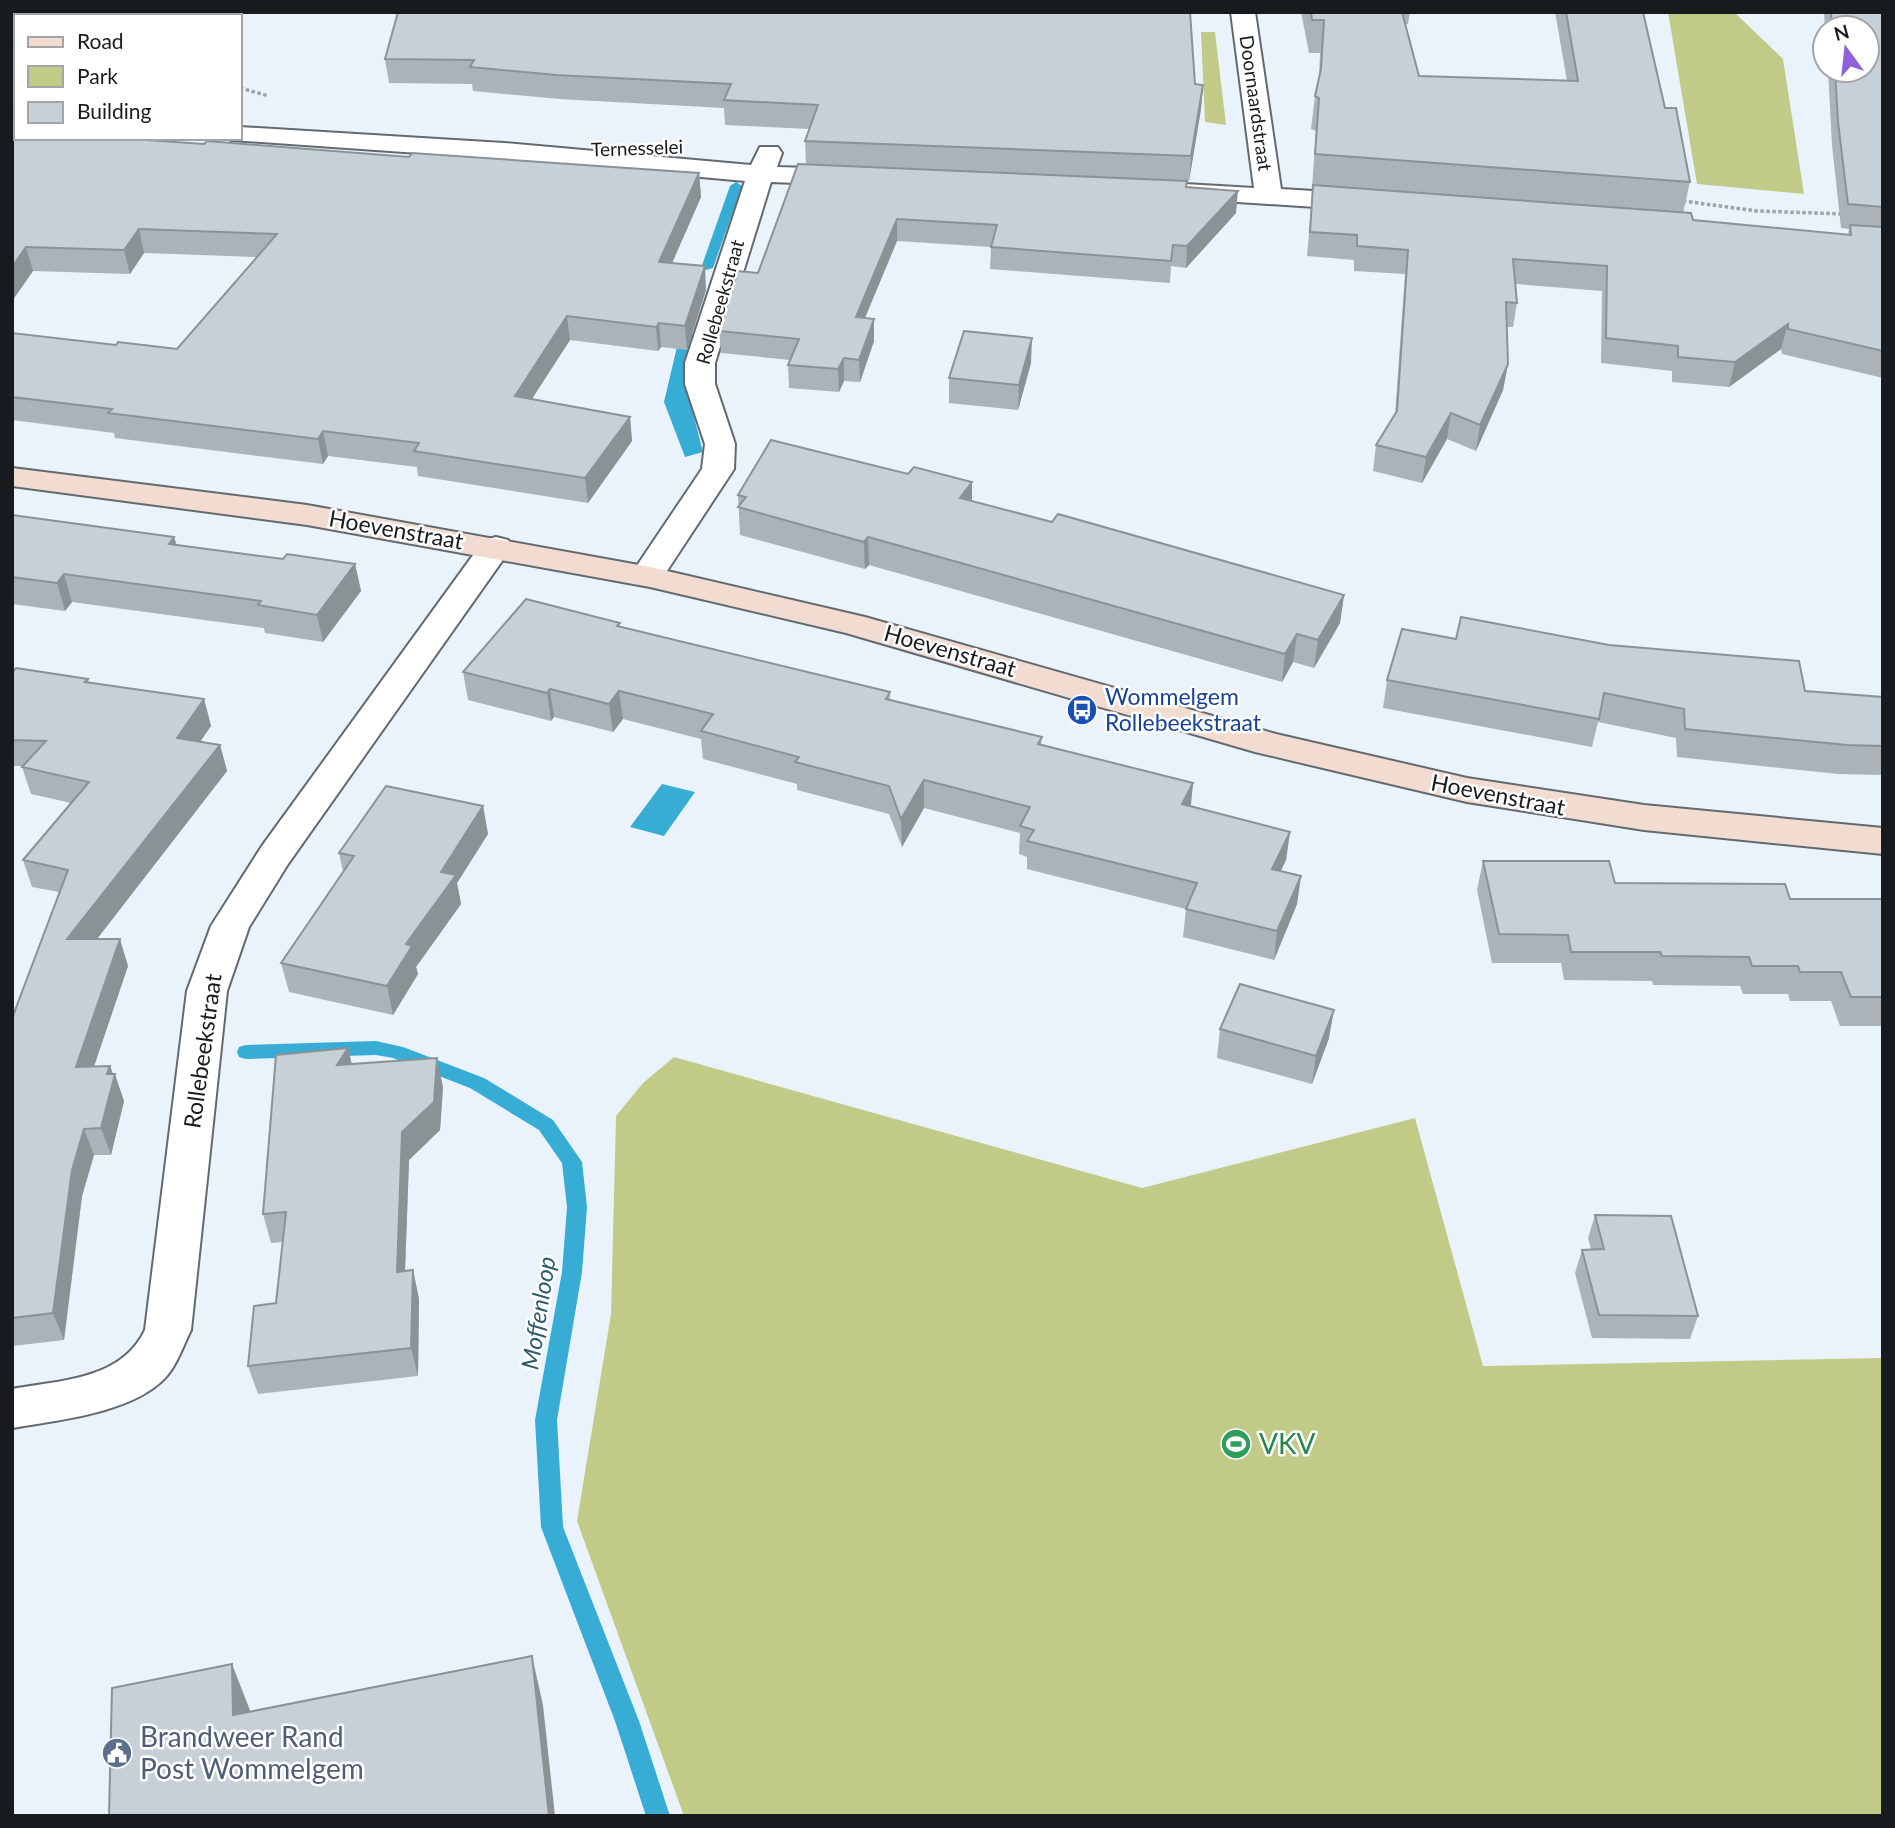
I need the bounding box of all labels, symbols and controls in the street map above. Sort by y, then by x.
legend [14,14,242,140]
north arrow [1811,14,1881,84]
text: N [1831,19,1852,45]
text: Road [77,28,124,53]
street label: Doornaardstraat [1236,34,1277,172]
text: Park [77,63,118,88]
text: Building [77,98,152,123]
street label: Ternesselei [591,134,683,161]
street label: Rollebeekstraat [691,237,748,367]
street label: Hoevenstraat [327,503,466,555]
street label: Hoevenstraat [881,618,1020,682]
place label: Wommelgem Rollebeekstraat [1105,682,1262,736]
bus stop icon: Wommelgem Rollebeekstraat [1065,693,1099,727]
street label: Hoevenstraat [1429,767,1568,821]
street label: Rollebeekstraat [177,971,227,1130]
water label: Moffenloop [514,1254,561,1371]
place label: VKV [1259,1426,1316,1460]
sports icon: VKV [1219,1427,1253,1461]
place label: Brandweer Rand Post Wommelgem [140,1719,364,1785]
public building icon: Brandweer Rand Post Wommelgem [100,1736,134,1770]

